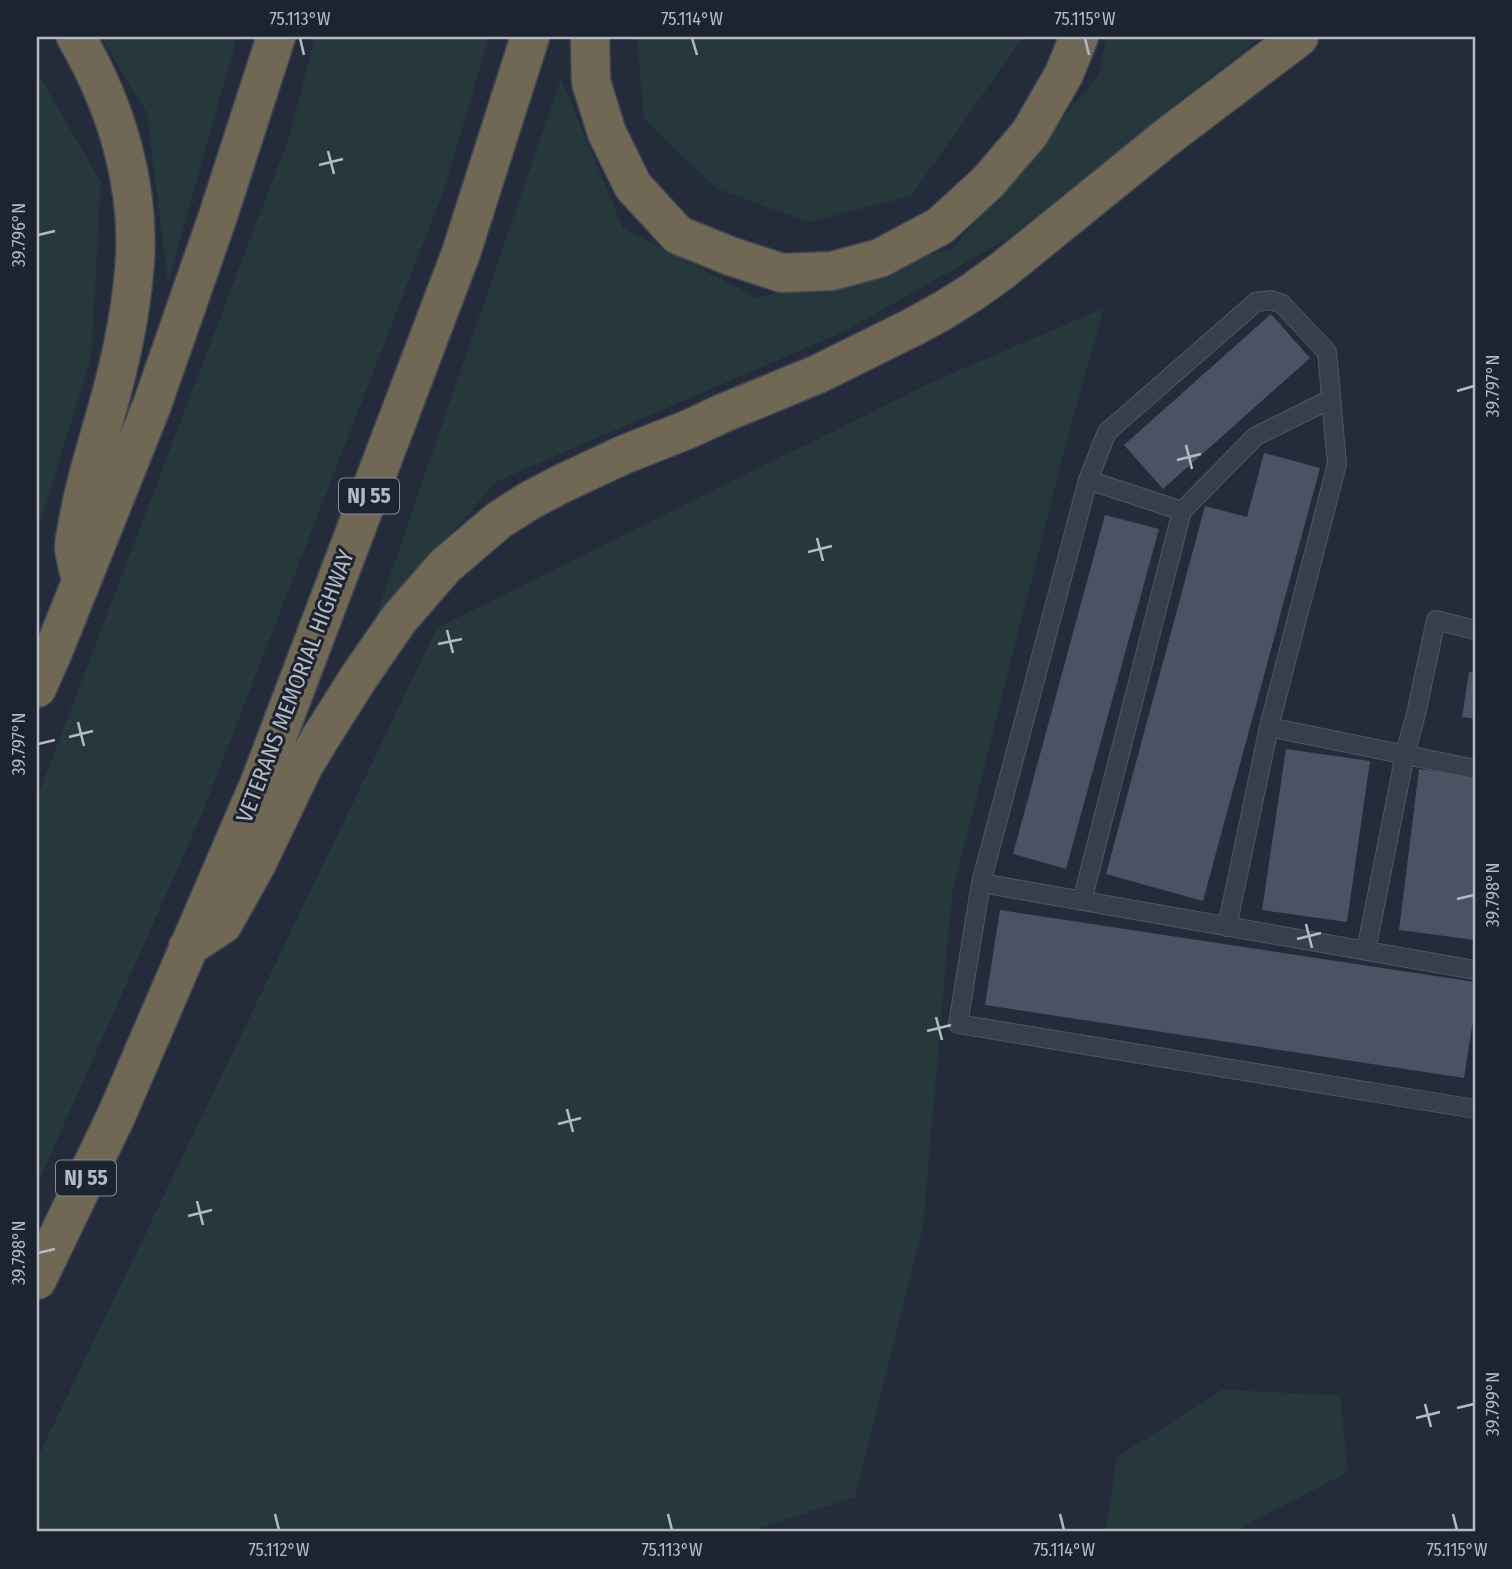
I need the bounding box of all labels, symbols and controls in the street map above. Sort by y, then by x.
text: 75.113°W [269,8,331,30]
text: 75.114°W [661,8,723,30]
text: 75.115°W [1054,8,1116,30]
text: 39.796°N [8,203,30,267]
text: 39.797°N [1482,355,1504,417]
road number: NJ 55 [339,478,399,514]
street label: VETERANS MEMORIAL HIGHWAY [230,545,360,826]
text: 39.797°N [8,713,30,775]
text: 39.798°N [1482,863,1504,927]
road number: NJ 55 [56,1160,116,1196]
text: 39.798°N [8,1221,30,1285]
text: 39.799°N [1482,1372,1504,1436]
text: 75.112°W [249,1539,310,1561]
text: 75.113°W [641,1539,703,1561]
text: 75.114°W [1033,1539,1095,1561]
text: 75.115°W [1426,1539,1488,1561]

